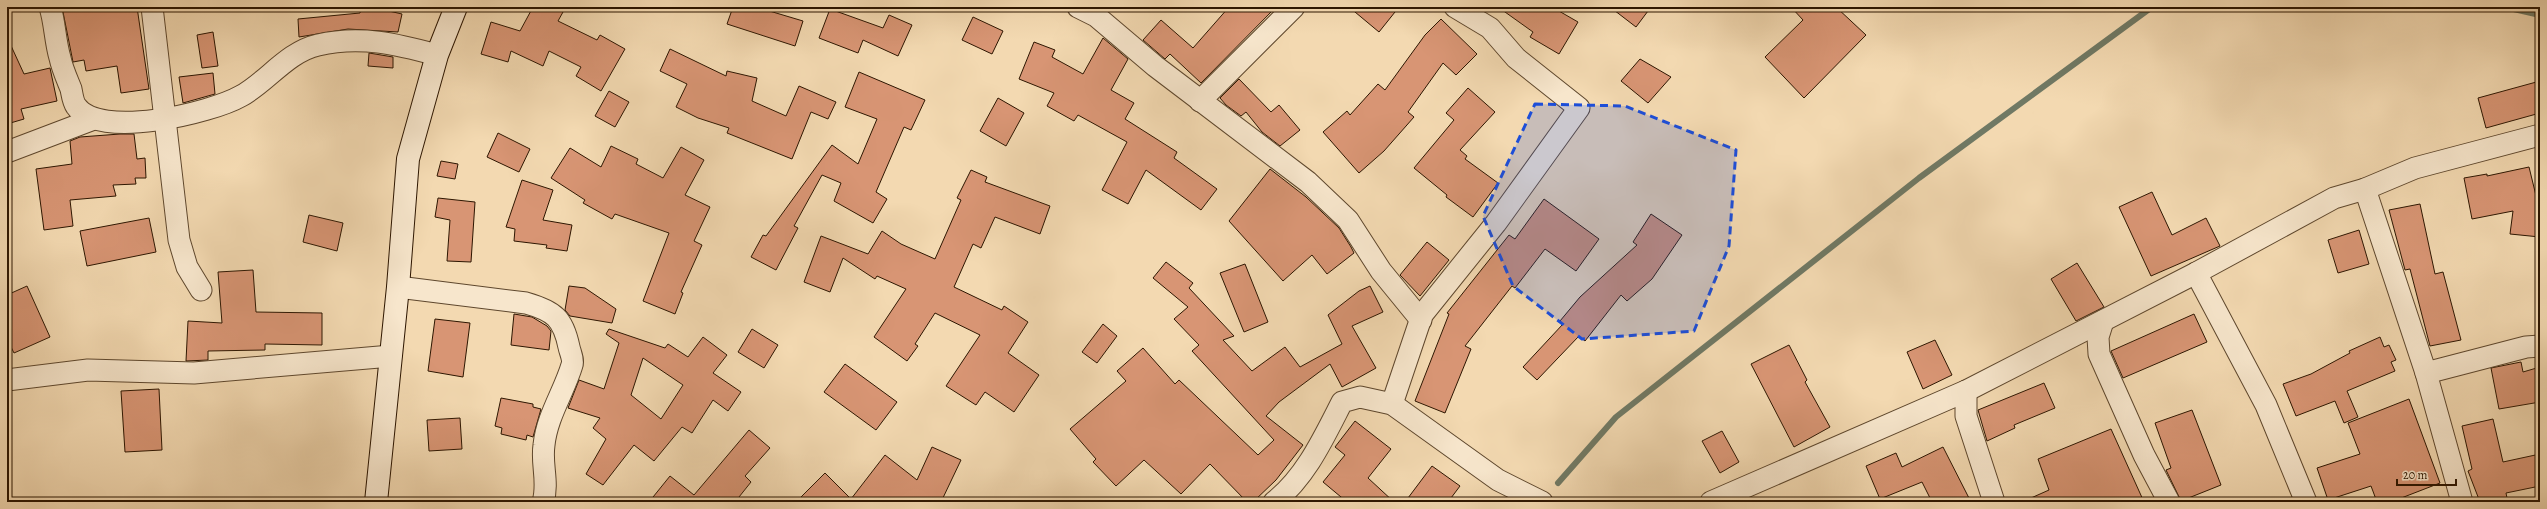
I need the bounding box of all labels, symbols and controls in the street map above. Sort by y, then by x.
scale bar [2397,461,2456,487]
text: 20 m [2403,467,2427,483]

